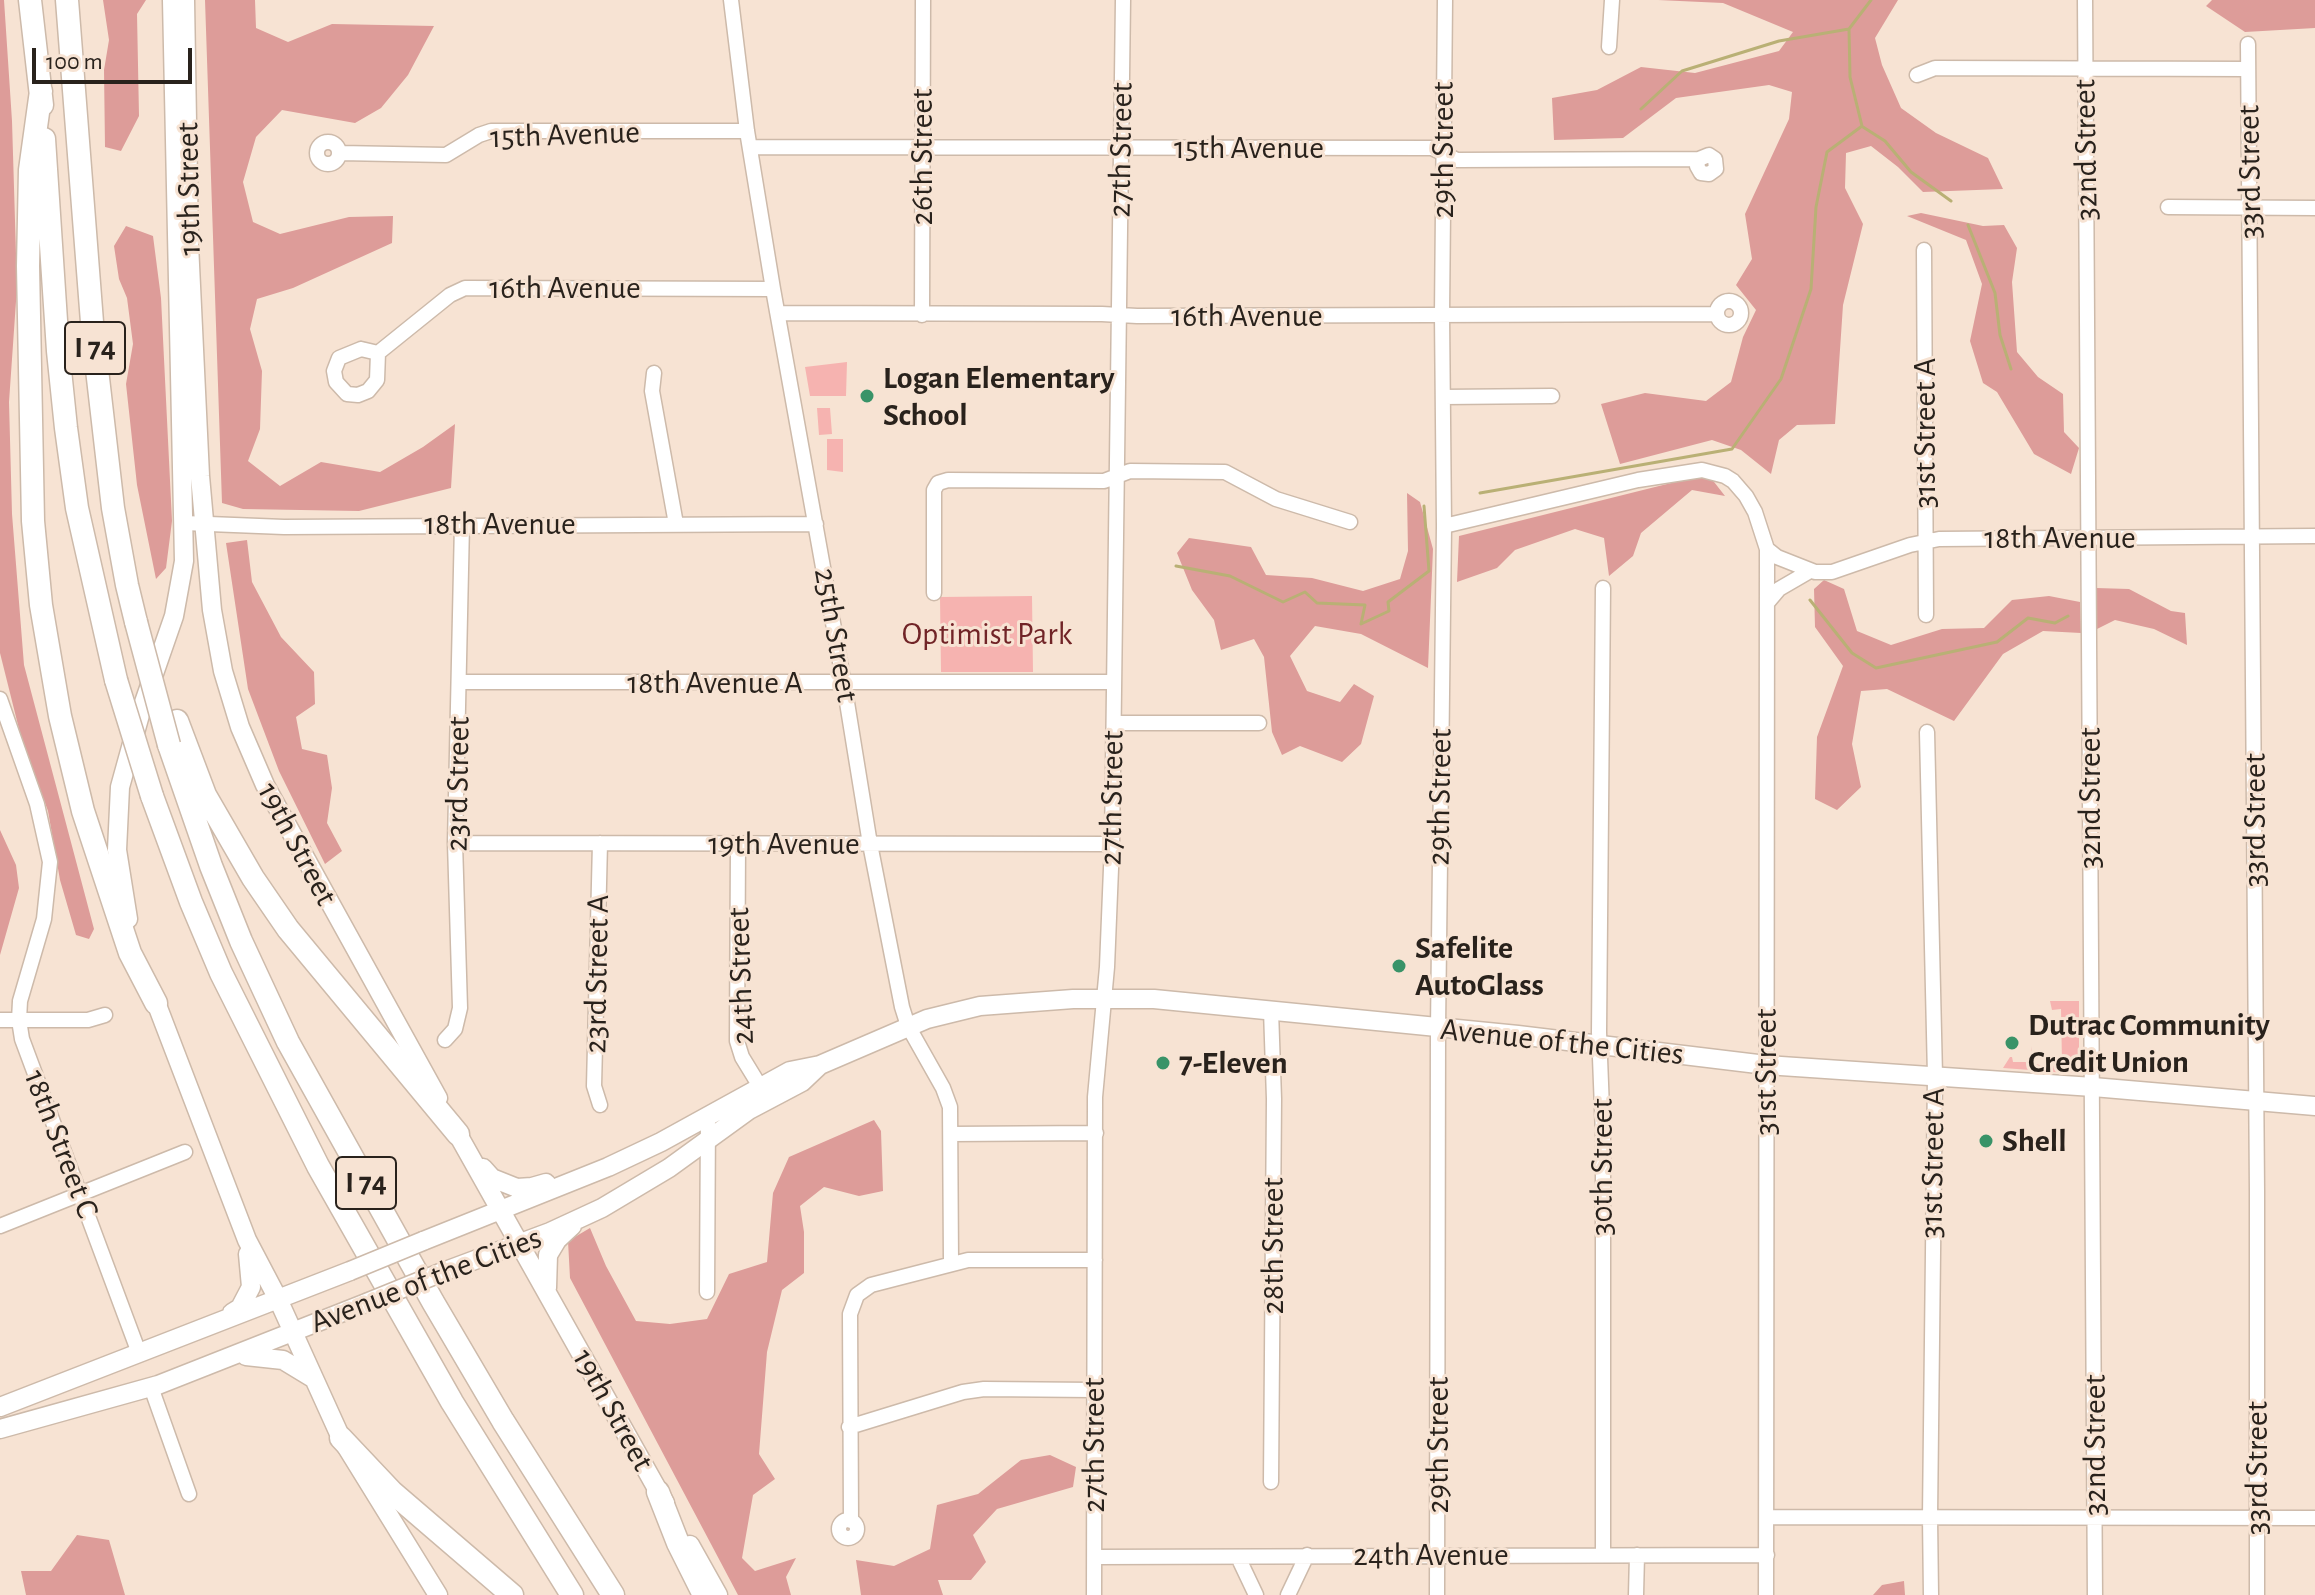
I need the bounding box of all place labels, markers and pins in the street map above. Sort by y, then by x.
place label: Logan Elementary School [883,359,1115,434]
marker: Logan Elementary School [858,387,876,405]
place label: Safelite AutoGlass [1415,929,1544,1004]
marker: Safelite AutoGlass [1390,957,1408,975]
place label: Dutrac Community Credit Union [2028,1006,2270,1081]
marker: Dutrac Community Credit Union [2003,1034,2021,1052]
place label: 7-Eleven [1179,1044,1288,1082]
marker: 7-Eleven [1154,1054,1172,1072]
place label: Shell [2002,1122,2067,1160]
marker: Shell [1977,1132,1995,1150]

